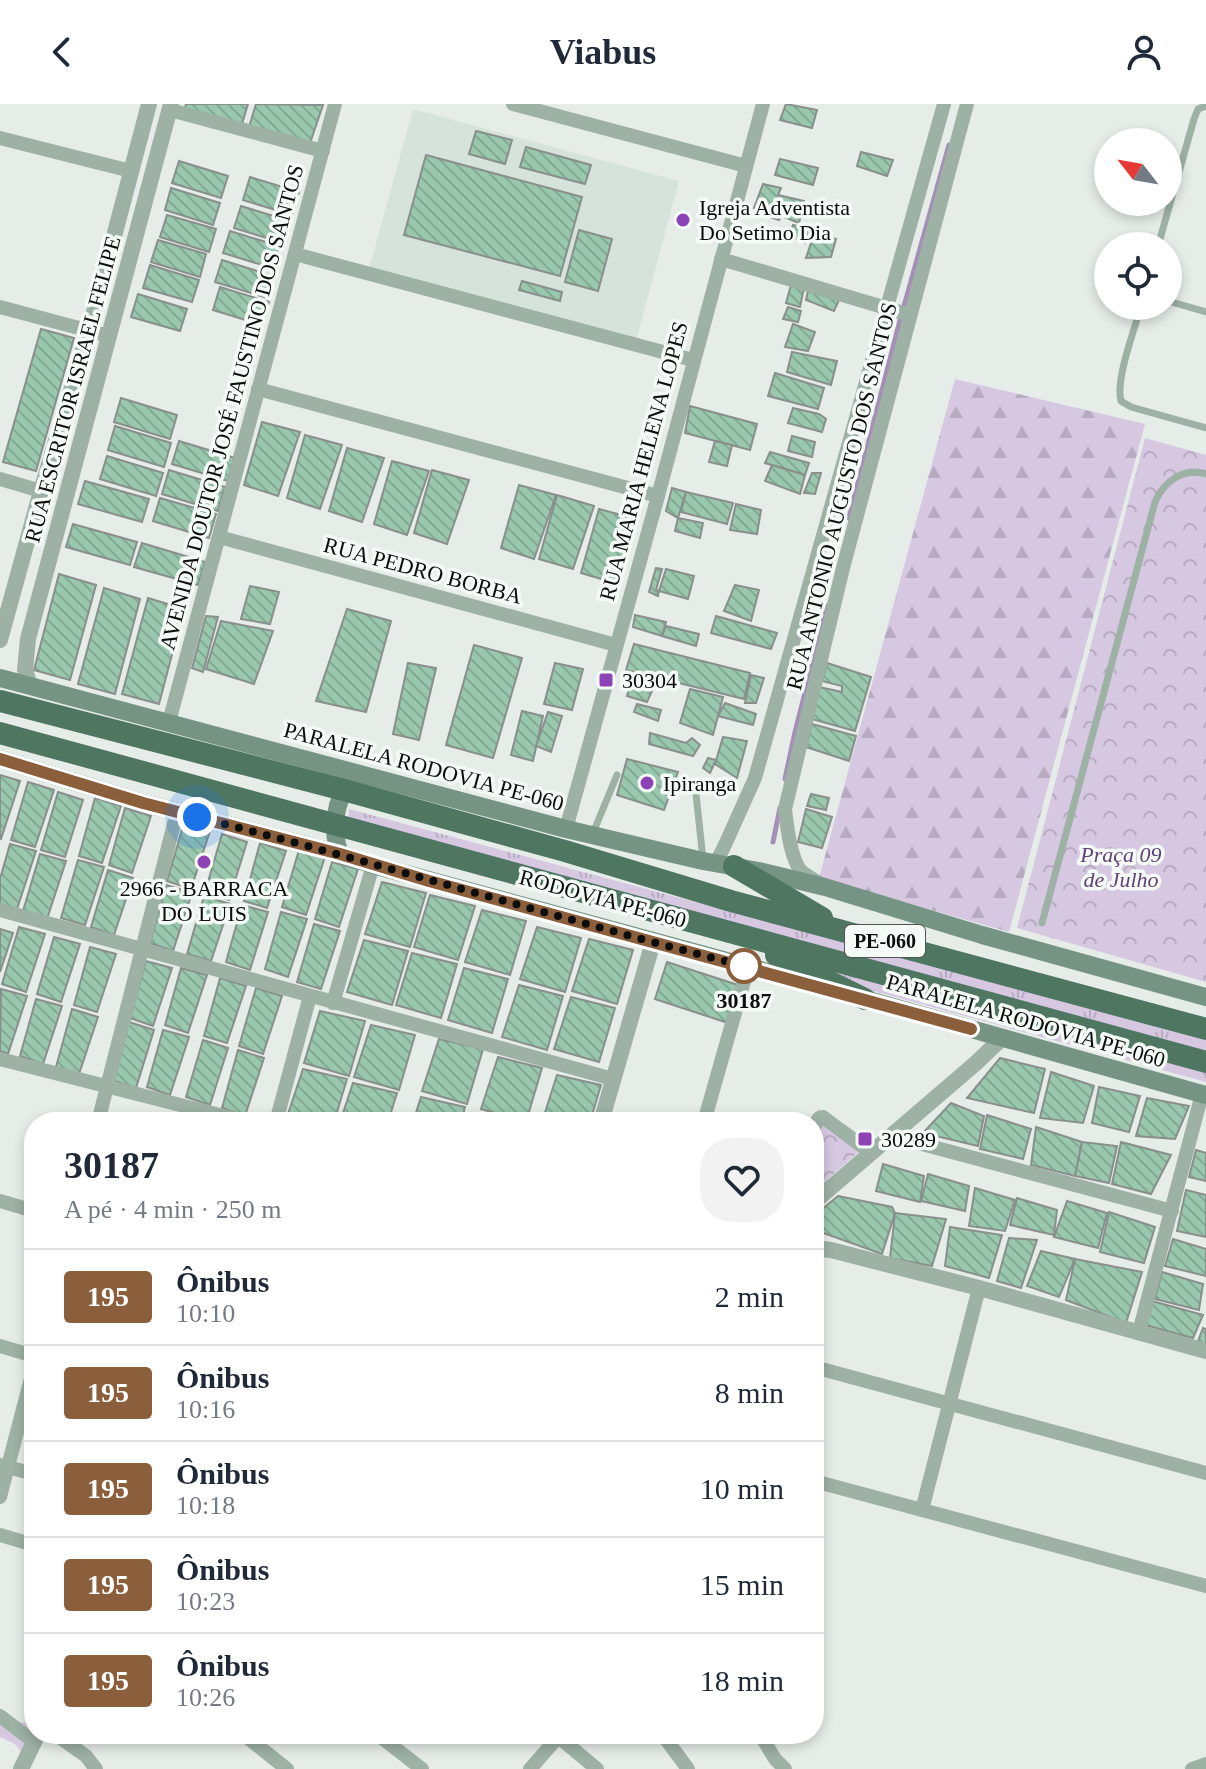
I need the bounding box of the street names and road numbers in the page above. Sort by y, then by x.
street label: AVENIDA DOUTOR JOSÉ FAUSTINO DOS SANTOS [155,162,308,653]
street label: RUA ESCRITOR ISRAEL FELIPE [20,233,125,545]
street label: RUA ANTONIO AUGUSTO DOS SANTOS [781,300,902,692]
street label: RUA MARIA HELENA LOPES [594,319,693,603]
street label: RUA PEDRO BORBA [321,532,525,609]
street label: PARALELA RODOVIA PE-060 [281,717,567,816]
street label: RODOVIA PE-060 [517,864,689,933]
road number: PE-060 [845,925,925,957]
street label: PARALELA RODOVIA PE-060 [884,969,1168,1072]

